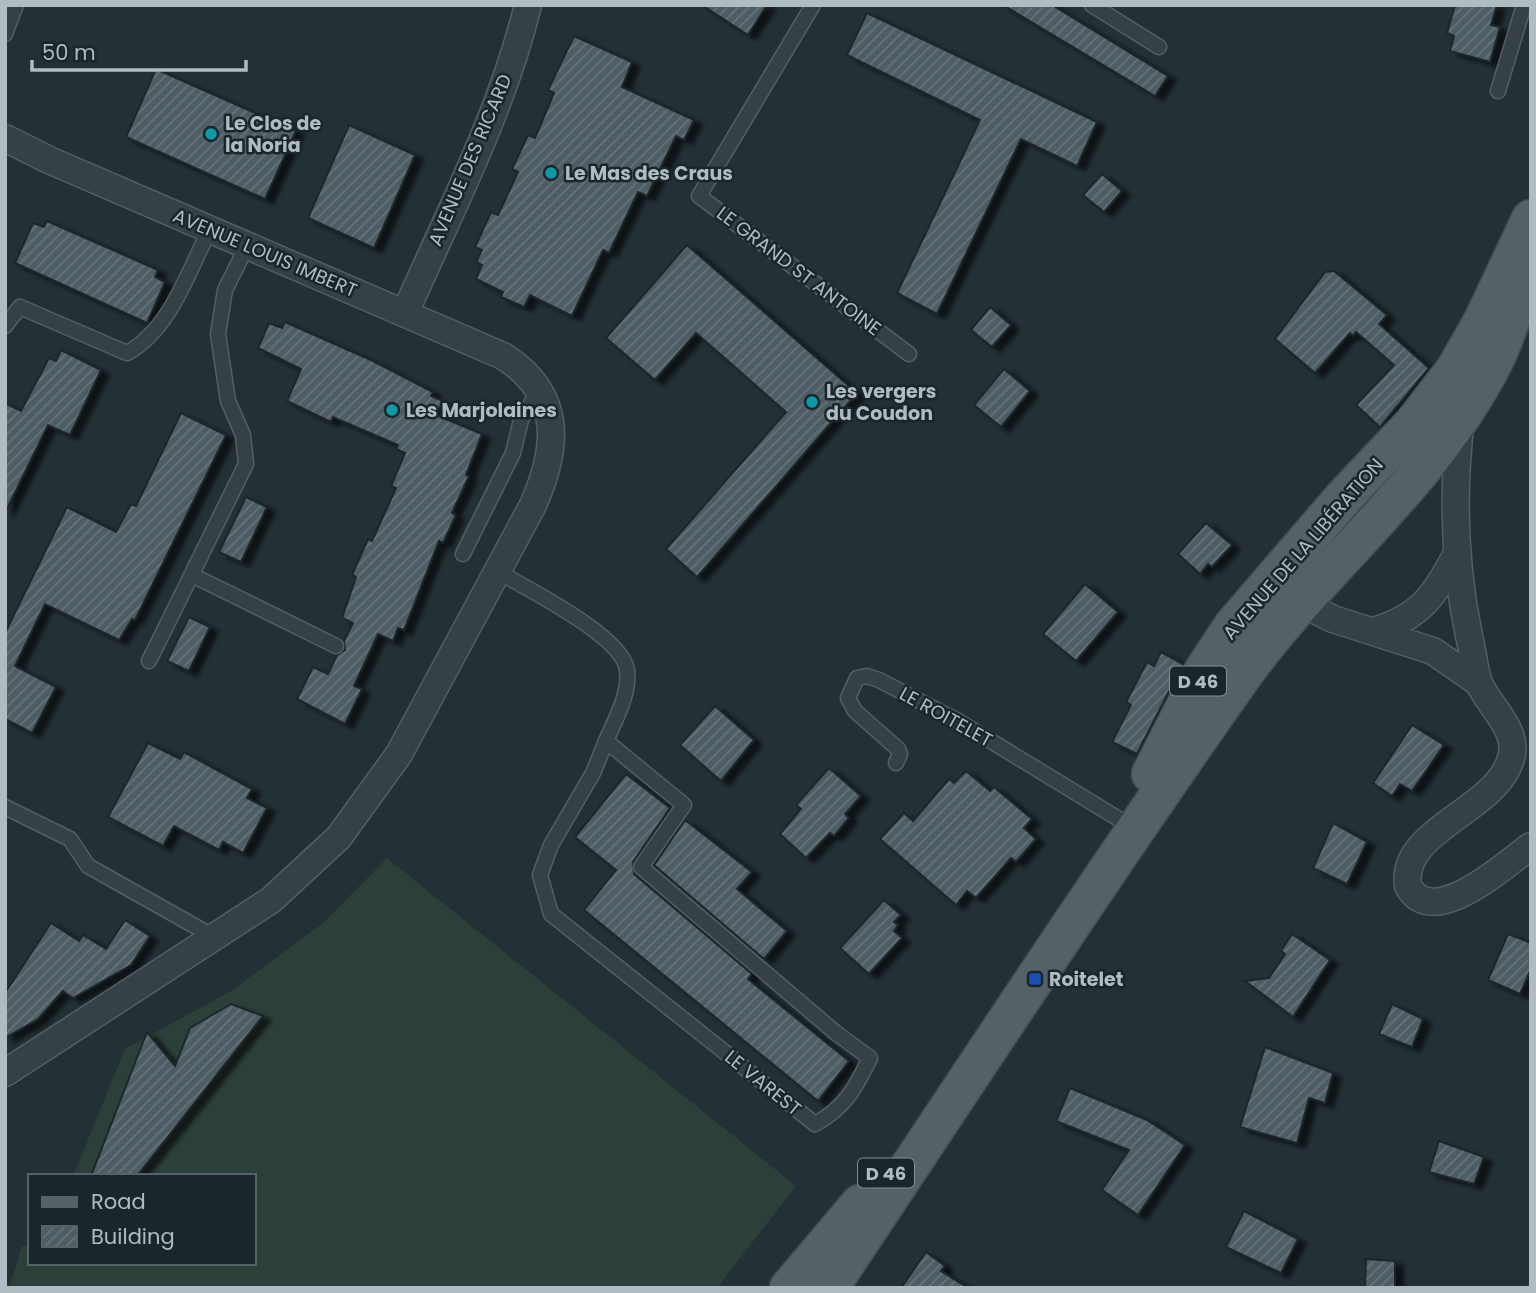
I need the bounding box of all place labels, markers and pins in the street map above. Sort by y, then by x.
place label: Le Clos de la Noria [225,110,322,159]
marker: Le Clos de la Noria [203,126,219,142]
place label: Le Mas des Craus [565,160,733,187]
marker: Le Mas des Craus [543,165,559,181]
place label: Les vergers du Coudon [826,378,936,427]
marker: Les vergers du Coudon [804,394,820,410]
place label: Les Marjolaines [406,397,557,424]
marker: Les Marjolaines [384,402,400,418]
place label: Roitelet [1049,966,1124,993]
marker: Roitelet [1027,971,1043,987]

